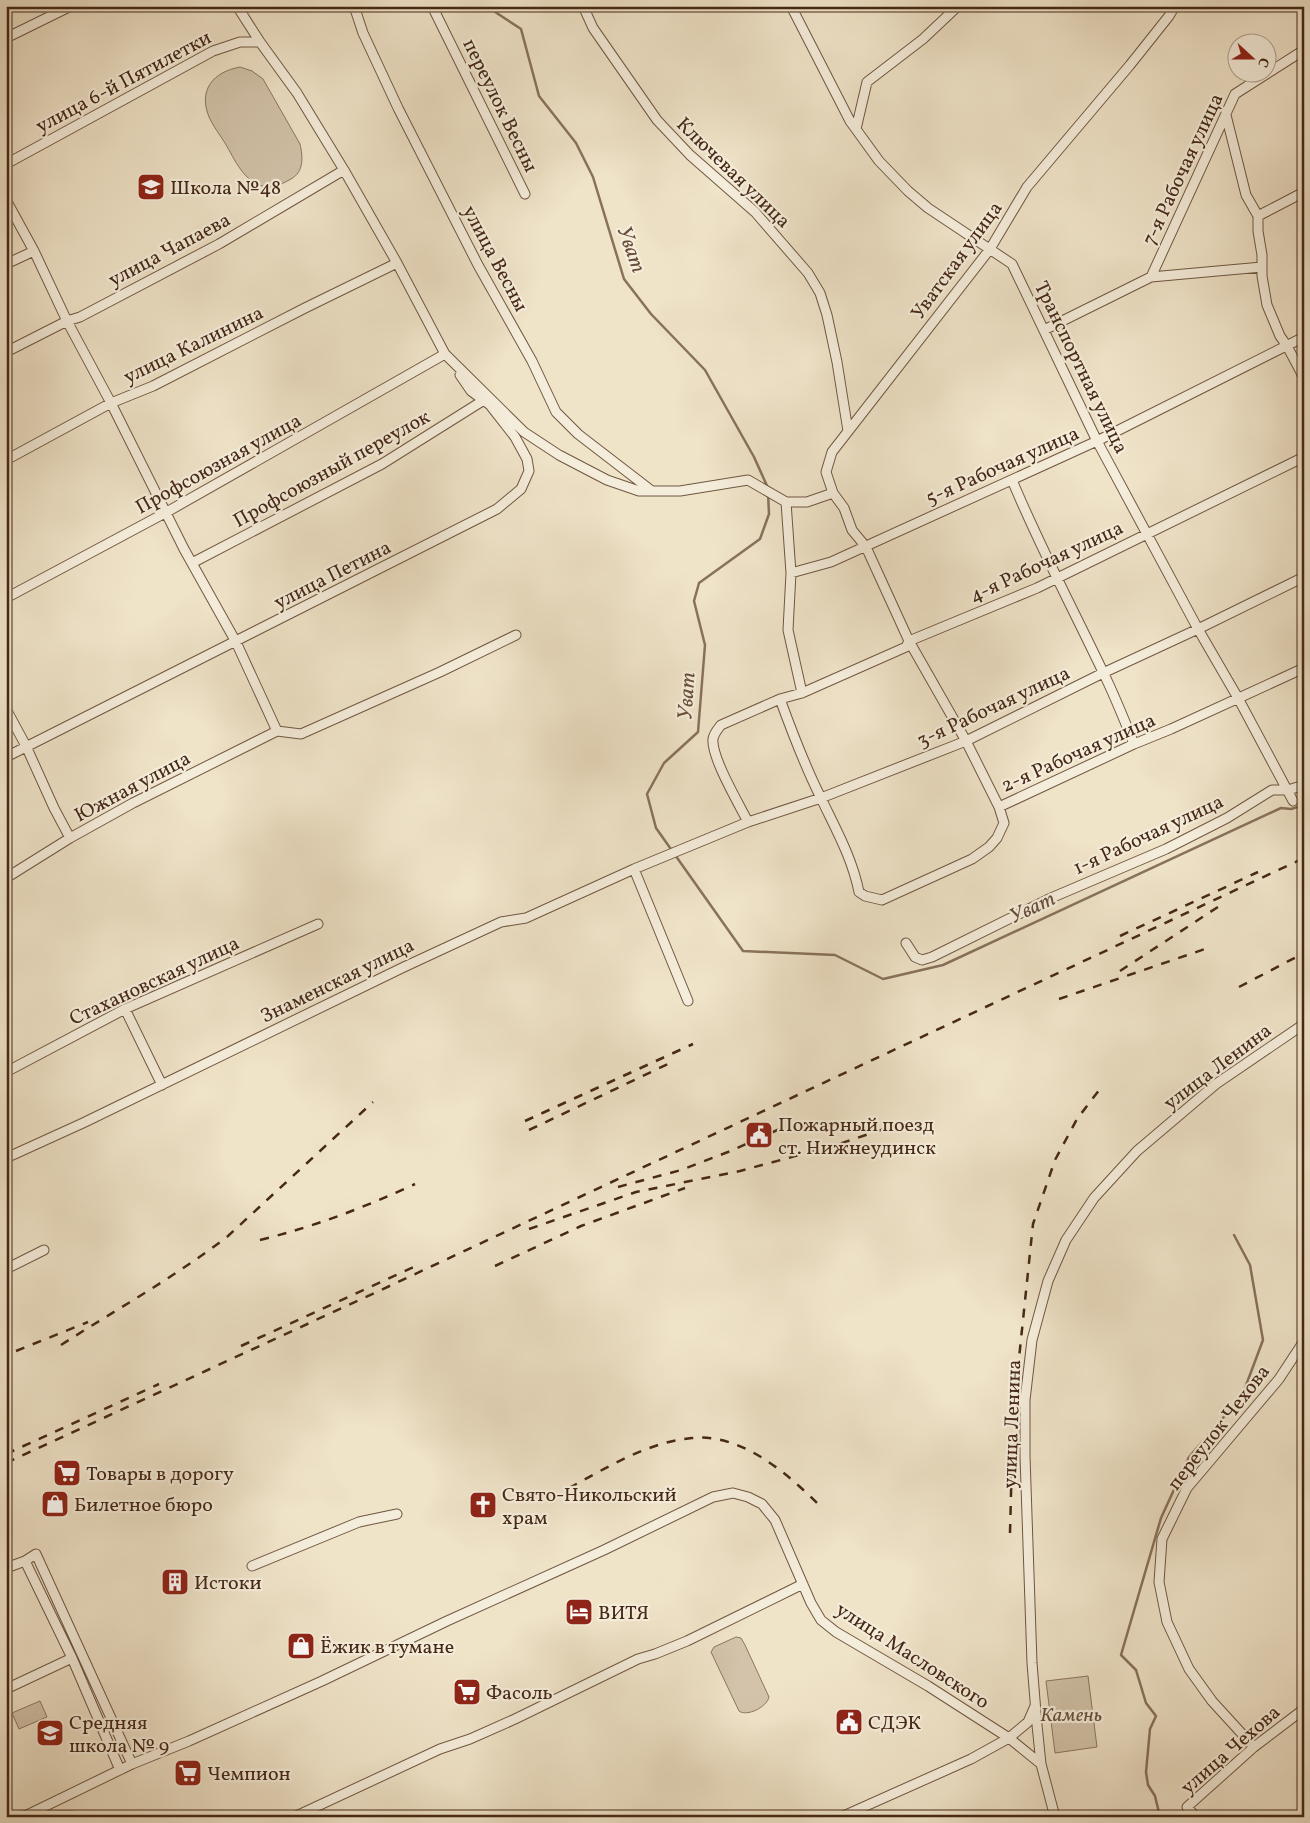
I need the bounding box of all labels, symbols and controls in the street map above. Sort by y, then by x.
street label: улица 6-й Пятилетки [31,25,217,141]
north arrow [1228,32,1278,82]
street label: переулок Весны [455,34,544,177]
text: С [1252,55,1273,70]
street label: 7-я Рабочая улица [1136,89,1231,250]
street label: Ключевая улица [669,111,796,235]
school or university icon: Школа №48 [136,172,166,202]
place label: Школа №48 [170,175,281,203]
street label: Уватская улица [905,196,1010,326]
street label: улица Весны [454,201,534,317]
street label: улица Чапаева [104,207,236,295]
water label: Уват [609,222,652,277]
street label: Транспортная улица [1026,277,1134,459]
street label: улица Калинина [119,300,269,392]
street label: Профсоюзный переулок [228,404,436,536]
street label: Профсоюзная улица [131,407,307,522]
street label: 5-я Рабочая улица [922,420,1084,513]
street label: 4-я Рабочая улица [965,515,1128,611]
street label: улица Петина [269,534,396,617]
street label: 3-я Рабочая улица [913,660,1075,756]
water label: Уват [671,671,704,721]
street label: 2-я Рабочая улица [997,707,1161,800]
street label: Южная улица [70,745,196,830]
street label: 1-я Рабочая улица [1069,789,1229,883]
water label: Уват [1005,885,1060,932]
street label: Стахановская улица [65,930,244,1033]
street label: Знаменская улица [256,932,420,1031]
street label: улица Ленина [1158,1018,1278,1118]
place label: Пожарный поезд ст. Нижнеудинск [778,1112,936,1163]
public building icon: Пожарный поезд ст. Нижнеудинск [744,1120,774,1150]
street label: улица Ленина [997,1359,1029,1489]
street label: переулок Чехова [1162,1359,1278,1497]
supermarket icon: Товары в дорогу [52,1458,82,1488]
place label: Товары в дорогу [86,1461,234,1489]
place label: Свято-Никольский храм [502,1482,677,1533]
shop icon: Билетное бюро [40,1489,70,1519]
church icon: Свято-Никольский храм [468,1490,498,1520]
place label: Билетное бюро [74,1492,213,1520]
building icon: Истоки [160,1567,190,1597]
place label: Истоки [194,1570,262,1598]
street label: улица Масловского [830,1596,994,1717]
hotel icon: ВИТЯ [564,1597,594,1627]
place label: ВИТЯ [598,1600,649,1628]
shop icon: Ёжик в тумане [286,1631,316,1661]
place label: Ёжик в тумане [320,1634,454,1662]
supermarket icon: Фасоль [452,1677,482,1707]
place label: Фасоль [486,1680,553,1708]
street label: улица Чехова [1175,1699,1287,1802]
park label: Камень [1040,1702,1102,1730]
public building icon: СДЭК [834,1707,864,1737]
place label: Средняя школа № 9 [69,1710,169,1761]
place label: СДЭК [868,1710,921,1738]
school or university icon: Средняя школа № 9 [35,1718,65,1748]
supermarket icon: Чемпион [173,1758,203,1788]
place label: Чемпион [207,1761,291,1789]

